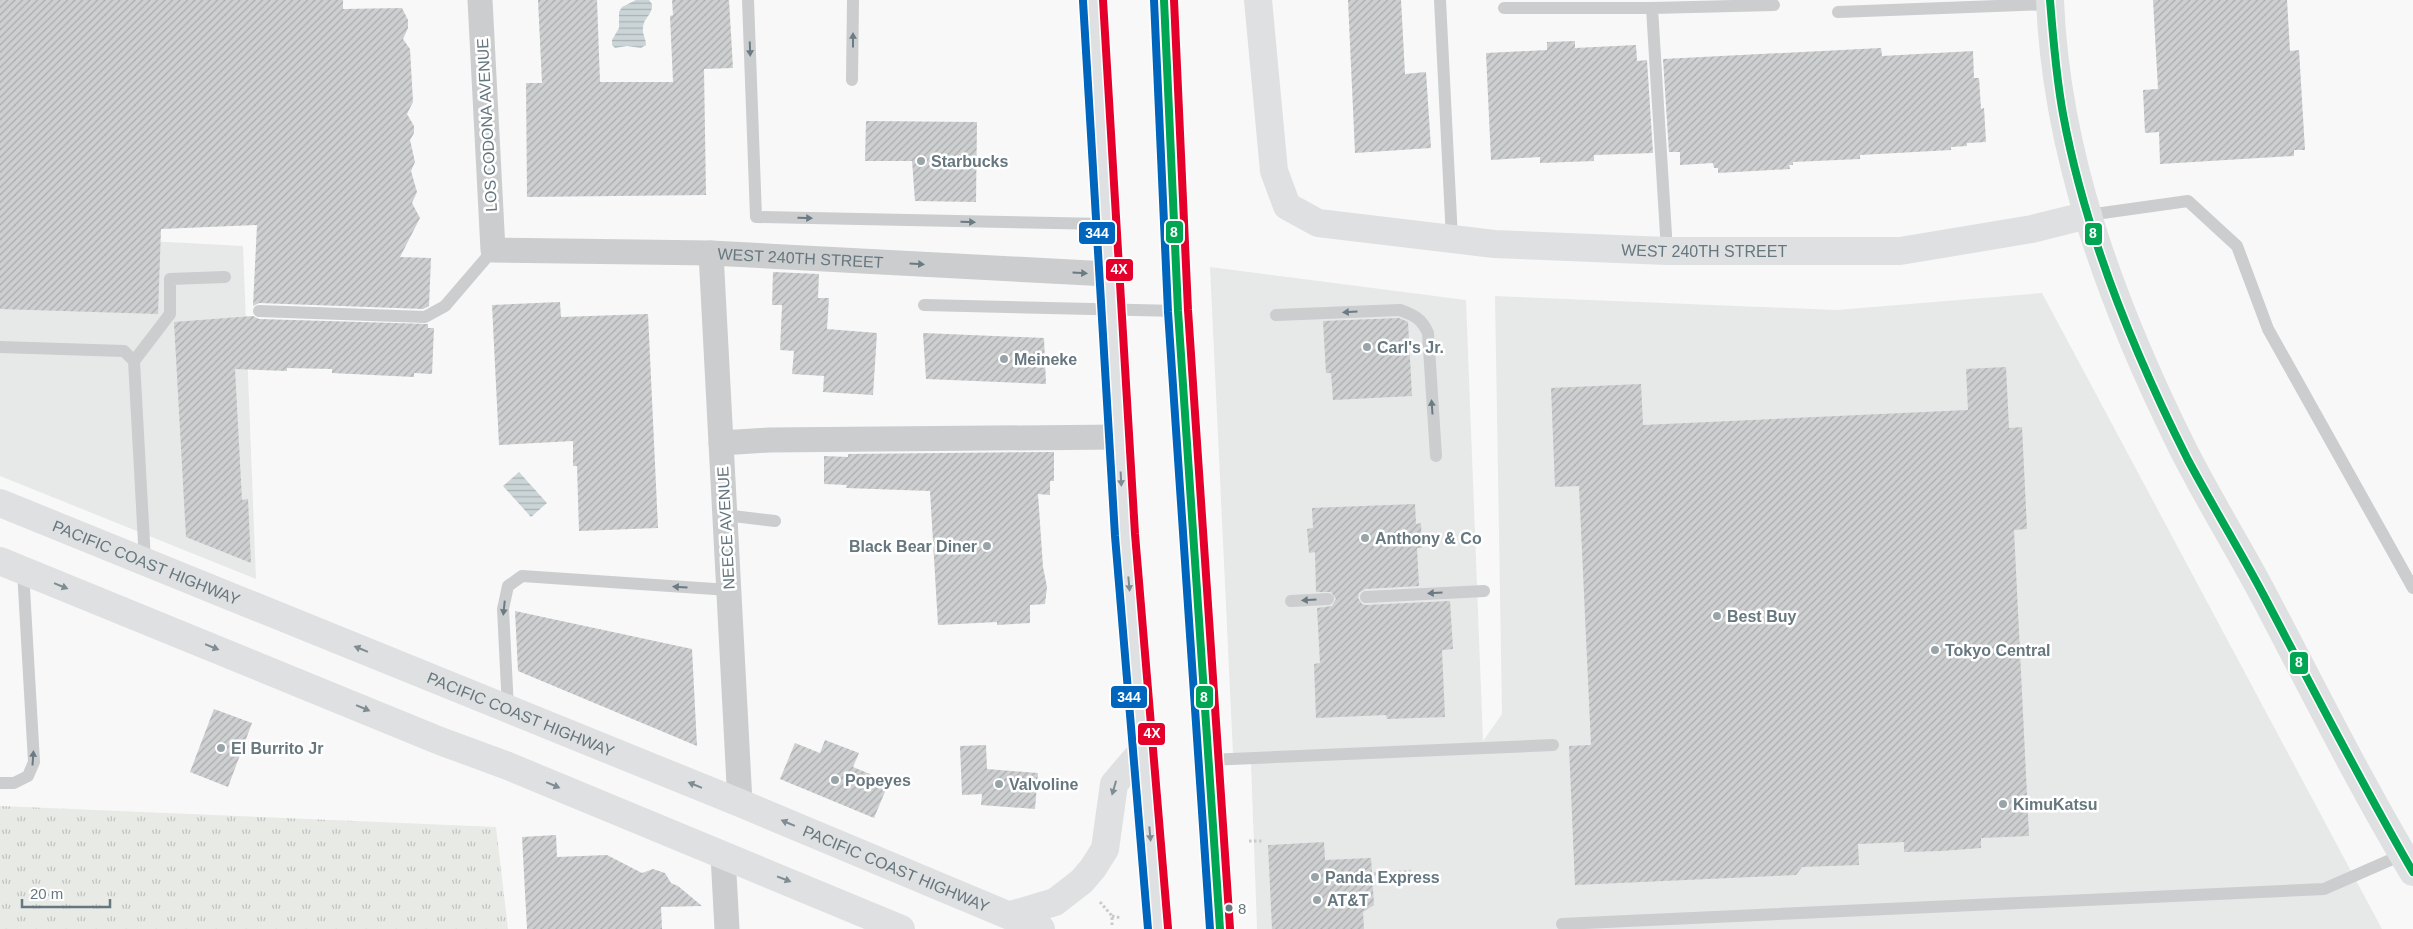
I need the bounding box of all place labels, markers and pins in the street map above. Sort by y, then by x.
place label: Starbucks [931,153,1008,170]
marker: Starbucks [915,155,927,167]
line badge: 8 [1165,220,1184,244]
line badge: 8 [2084,222,2103,246]
place label: Carl's Jr. [1377,339,1444,356]
marker: Carl's Jr. [1361,341,1373,353]
place label: Meineke [1014,351,1077,368]
marker: Meineke [998,353,1010,365]
place label: Anthony & Co [1375,530,1482,547]
marker: Anthony & Co [1359,532,1371,544]
place label: Black Bear Diner [849,538,977,555]
marker: Black Bear Diner [981,540,993,552]
place label: Best Buy [1727,608,1796,625]
marker: Best Buy [1711,610,1723,622]
place label: Tokyo Central [1945,642,2051,659]
marker: Tokyo Central [1929,644,1941,656]
line badge: 8 [2289,651,2309,675]
line badge: 8 [1195,685,1214,709]
place label: El Burrito Jr [231,740,323,757]
marker: El Burrito Jr [215,742,227,754]
place label: Popeyes [845,772,911,789]
marker: Popeyes [829,774,841,786]
place label: Valvoline [1009,776,1078,793]
marker: Valvoline [993,778,1005,790]
place label: KimuKatsu [2013,796,2097,813]
marker: KimuKatsu [1997,798,2009,810]
place label: Panda Express [1325,869,1440,886]
marker: Panda Express [1309,871,1321,883]
place label: AT&T [1327,892,1369,909]
marker: AT&T [1311,894,1323,906]
place label: 8 [1238,900,1246,917]
marker: 8 [1224,903,1234,913]

